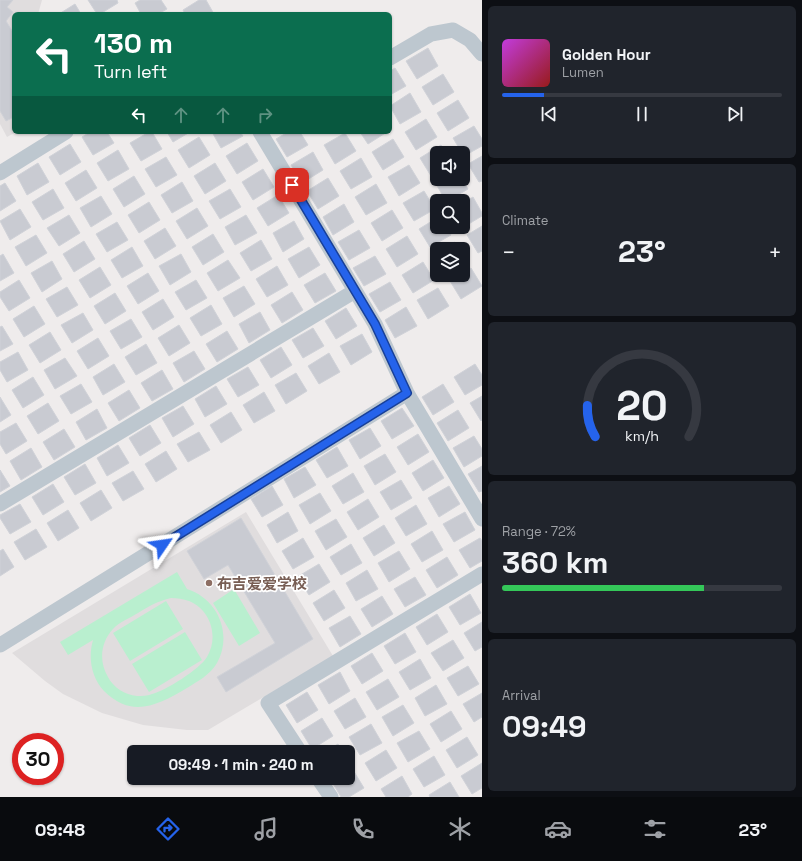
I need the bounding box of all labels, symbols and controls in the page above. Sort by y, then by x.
text: 130 m [94,25,173,61]
icon: left [28,28,80,80]
text: Golden Hour [562,45,651,64]
text: Turn left [94,60,167,83]
text: Lumen [562,64,604,81]
icon: previous [538,103,560,125]
icon: pause [631,103,653,125]
icon: next [724,103,746,125]
icon: left [128,104,150,126]
icon: ahead [170,104,192,126]
icon: ahead [212,104,234,126]
icon: right [254,104,276,126]
map controls [430,146,470,282]
button: sound [430,146,470,186]
pin [275,168,309,202]
icon: arrive [281,174,303,196]
button: search [430,194,470,234]
text: Climate [502,212,548,229]
text: 23° [618,232,666,271]
text: − [502,238,516,266]
text: + [768,238,782,266]
button: layers [430,242,470,282]
text: 20 [616,378,668,431]
text: km/h [625,426,659,444]
text: Range · 72% [502,523,576,540]
position arrow [141,524,183,566]
text: 360 km [502,543,608,582]
place label: 布吉爱爱学校 [217,574,307,593]
marker: 布吉爱爱学校 [204,578,214,588]
text: Arrival [502,687,541,704]
text: 09:49 [502,707,587,746]
speed limit sign: 30 [12,733,64,785]
text: 09:49 · 1 min · 240 m [168,755,314,774]
icon: directions [154,815,182,843]
icon: music [252,815,280,843]
icon: phone [349,815,377,843]
icon: climate [446,815,474,843]
icon: car [544,815,572,843]
icon: filters [641,815,669,843]
text: 09:48 [35,818,85,841]
text: 23° [738,818,767,841]

